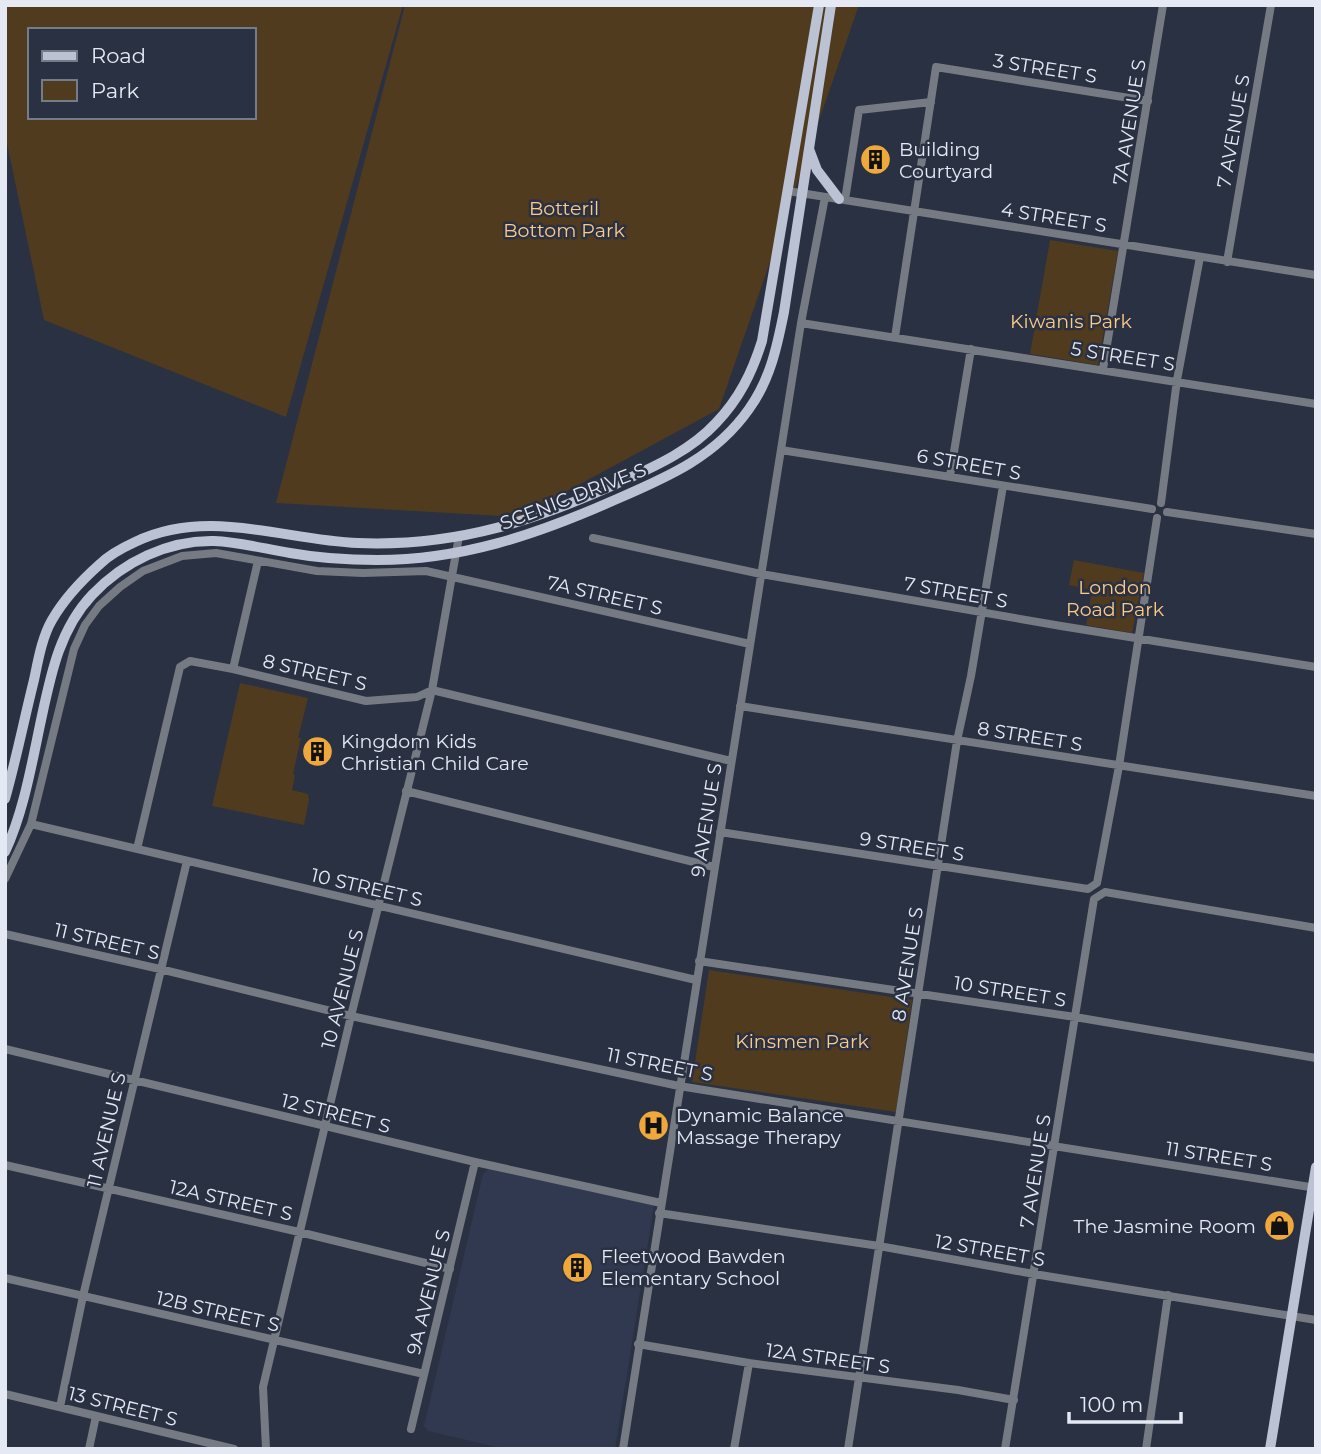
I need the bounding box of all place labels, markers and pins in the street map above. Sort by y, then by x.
place label: Building Courtyard [899,138,993,183]
building icon: Building Courtyard [859,143,893,177]
place label: Kingdom Kids Christian Child Care [341,730,529,775]
building icon: Kingdom Kids Christian Child Care [301,735,335,769]
place label: Dynamic Balance Massage Therapy [676,1104,844,1149]
hospital icon: Dynamic Balance Massage Therapy [636,1109,670,1143]
shop icon: The Jasmine Room [1262,1209,1296,1243]
place label: The Jasmine Room [1074,1215,1256,1238]
place label: Fleetwood Bawden Elementary School [601,1245,786,1290]
building icon: Fleetwood Bawden Elementary School [561,1250,595,1284]

